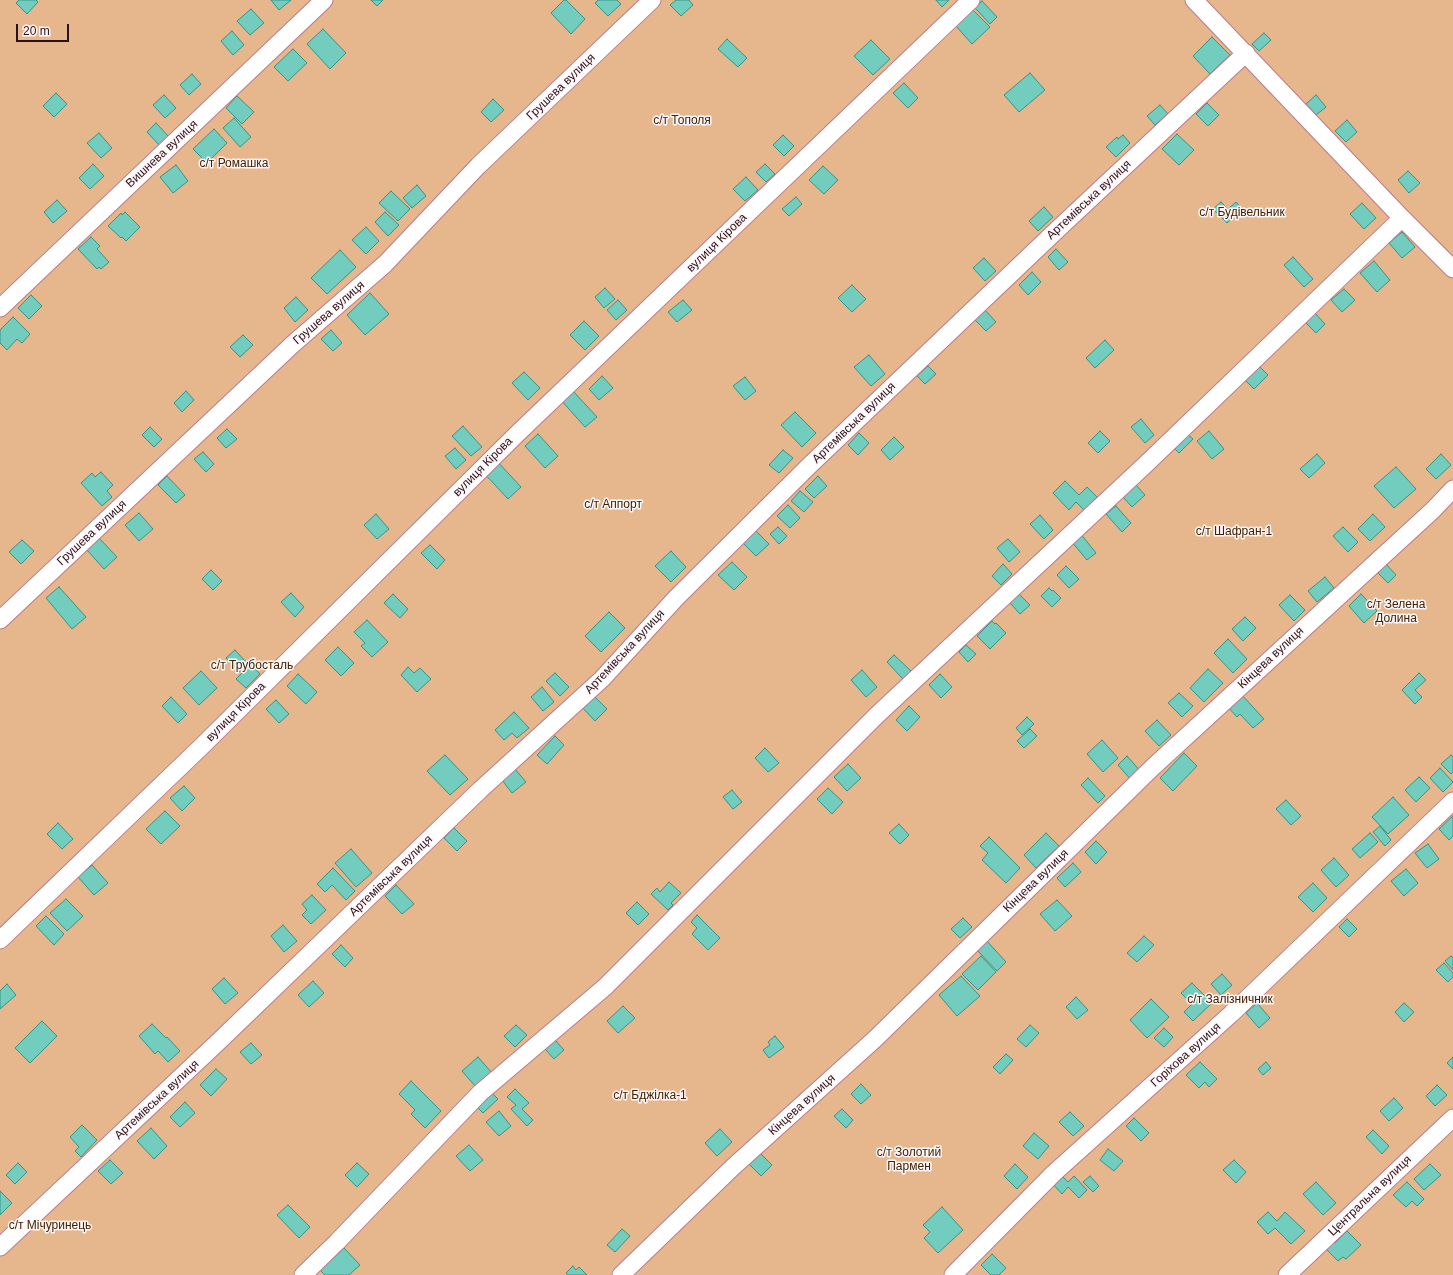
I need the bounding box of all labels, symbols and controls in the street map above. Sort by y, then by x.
scale bar [18,16,71,42]
text: 20 m [23,24,50,38]
street label: Грушева вулиця [524,51,598,123]
park label: с/т Тополя [653,114,711,128]
street label: Вишнева вулиця [123,117,201,191]
park label: с/т Ромашка [199,157,269,171]
street label: Артемівська вулиця [1044,157,1134,243]
park label: с/т Будівельник [1199,206,1285,220]
street label: вулиця Кірова [684,211,750,275]
street label: Грушева вулиця [290,278,368,348]
street label: Артемівська вулиця [809,380,899,466]
street label: вулиця Кірова [450,434,516,500]
street label: Грушева вулиця [54,497,130,569]
park label: с/т Аппорт [584,498,642,512]
park label: с/т Шафран-1 [1196,525,1272,539]
park label: с/т Зелена Долина [1367,598,1425,626]
street label: Артемівська вулиця [582,607,668,697]
street label: Кінцева вулиця [1235,624,1307,692]
park label: с/т Трубосталь [211,659,293,673]
street label: вулиця Кірова [203,679,269,745]
street label: Артемівська вулиця [346,833,436,919]
street label: Кінцева вулиця [1000,846,1072,916]
park label: с/т Залізничник [1187,993,1273,1007]
street label: Горіхова вулиця [1148,1020,1224,1090]
street label: Артемівська вулиця [112,1057,202,1143]
street label: Кінцева вулиця [766,1071,838,1139]
park label: с/т Бджілка-1 [613,1089,687,1103]
park label: с/т Золотий Пармен [877,1146,941,1174]
street label: Центральна вулиця [1325,1153,1415,1239]
park label: с/т Мічуринець [9,1219,91,1233]

